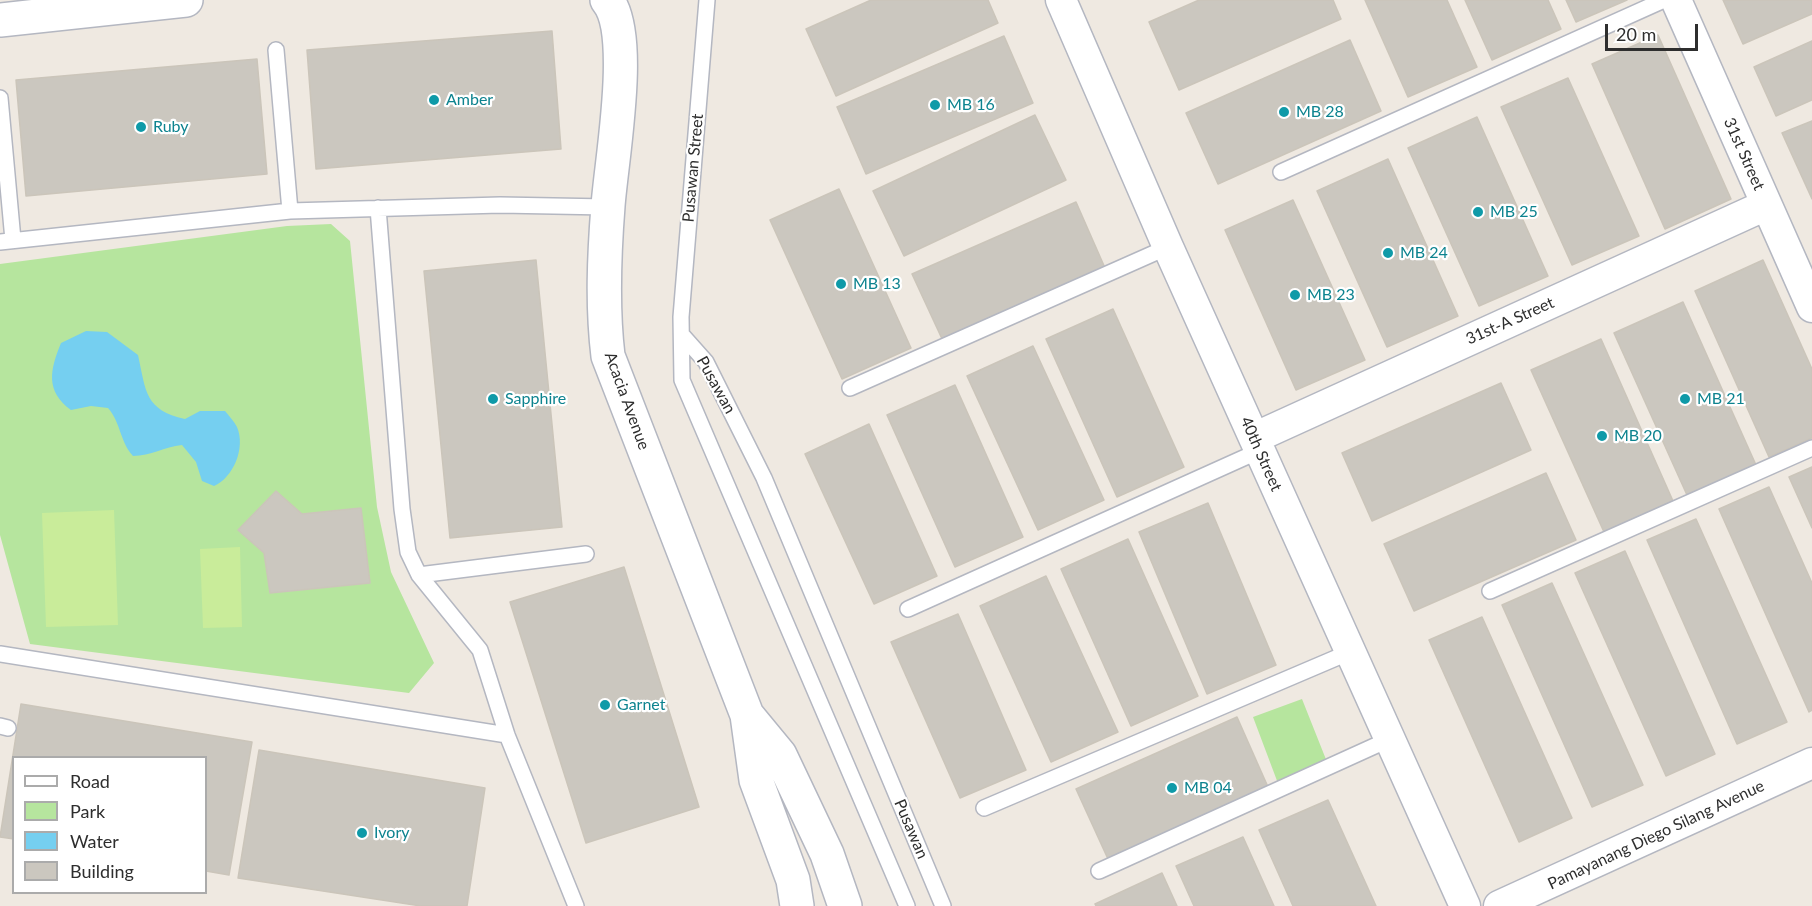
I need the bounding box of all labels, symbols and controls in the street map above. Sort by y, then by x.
scale bar [1608,12,1701,50]
text: 20 m [1616,23,1656,45]
place label: Amber [446,90,493,110]
marker: Amber [427,93,441,107]
place label: MB 16 [947,95,995,115]
marker: MB 16 [928,98,942,112]
place label: MB 28 [1296,102,1344,122]
marker: MB 28 [1277,105,1291,119]
street label: Pusawan Street [679,113,707,223]
street label: 31st Street [1719,115,1769,193]
place label: Ruby [153,117,189,137]
marker: Ruby [134,120,148,134]
place label: MB 25 [1490,202,1538,222]
marker: MB 25 [1471,205,1485,219]
place label: MB 24 [1400,243,1448,263]
marker: MB 24 [1381,246,1395,260]
place label: MB 13 [853,274,901,294]
marker: MB 13 [834,277,848,291]
place label: MB 23 [1307,285,1355,305]
marker: MB 23 [1288,288,1302,302]
street label: 31st-A Street [1463,293,1557,349]
street label: Acacia Avenue [600,349,654,453]
street label: Pusawan [692,353,740,417]
place label: Sapphire [505,389,566,409]
place label: MB 21 [1697,389,1745,409]
marker: Sapphire [486,392,500,406]
marker: MB 21 [1678,392,1692,406]
street label: 40th Street [1236,414,1286,494]
place label: MB 20 [1614,426,1662,446]
marker: MB 20 [1595,429,1609,443]
place label: Garnet [617,695,665,715]
marker: Garnet [598,698,612,712]
legend [12,756,207,894]
text: Road [70,770,110,792]
street label: Pamayanang Diego Silang Avenue [1545,776,1767,894]
place label: MB 04 [1184,778,1232,798]
marker: MB 04 [1165,781,1179,795]
street label: Pusawan [890,796,932,862]
text: Park [70,800,105,822]
place label: Ivory [374,823,409,843]
marker: Ivory [355,826,369,840]
text: Water [70,830,119,852]
text: Building [70,860,134,882]

